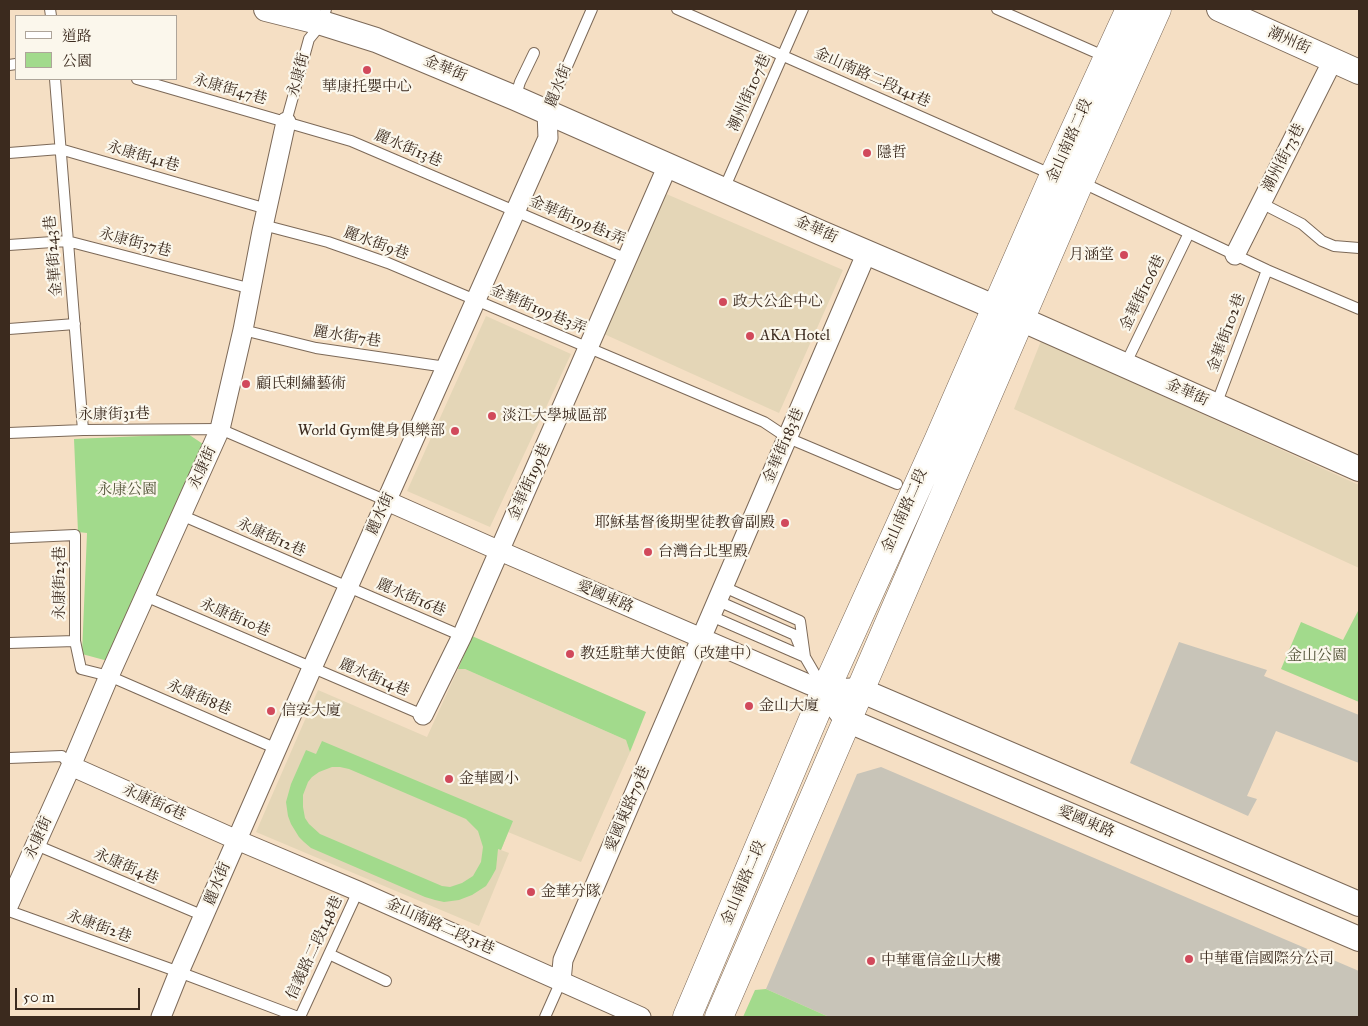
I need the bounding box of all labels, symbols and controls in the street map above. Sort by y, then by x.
legend [15,15,178,80]
street label: 潮州街 [1265,24,1313,58]
text: 道路 [62,27,92,45]
street label: 金山南路二段141巷 [811,44,933,112]
street label: 永康街 [284,51,314,99]
text: 公園 [62,52,92,70]
street label: 金華街 [421,52,469,86]
street label: 潮州街107巷 [725,52,775,134]
street label: 麗水街 [542,62,576,110]
marker: 華康托嬰中心 [361,64,373,76]
street label: 永康街47巷 [191,71,269,109]
place label: 華康托嬰中心 [322,78,412,96]
street label: 金山南路二段 [1043,96,1097,186]
street label: 潮州街73巷 [1259,121,1309,195]
street label: 麗水街13巷 [371,127,445,171]
street label: 永康街41巷 [105,138,181,176]
place label: 隱哲 [877,144,907,162]
marker: 隱哲 [861,147,873,159]
street label: 金華街199巷1弄 [526,193,628,249]
street label: 金華街 [792,213,840,247]
street label: 金華街243巷 [41,214,67,298]
street label: 麗水街9巷 [341,224,411,264]
street label: 永康街37巷 [97,225,173,261]
place label: 月涵堂 [1069,246,1114,264]
marker: 月涵堂 [1118,249,1130,261]
street label: 金華街106巷 [1117,252,1169,334]
street label: 金華街199巷3弄 [487,282,589,338]
street label: 金華街102巷 [1205,291,1249,375]
place label: 政大公企中心 [733,293,823,311]
marker: 政大公企中心 [717,296,729,308]
street label: 麗水街7巷 [312,323,382,351]
place label: AKA Hotel [760,327,830,345]
marker: AKA Hotel [744,330,756,342]
place label: 顧氏剌繡藝術 [256,375,346,393]
street label: 金華街 [1163,376,1211,410]
marker: 顧氏剌繡藝術 [240,378,252,390]
street label: 永康街31巷 [78,405,150,425]
street label: 金華街183巷 [760,406,808,486]
place label: 淡江大學城區部 [502,407,607,425]
marker: 淡江大學城區部 [486,410,498,422]
place label: World Gym健身俱樂部 [298,422,445,440]
marker: World Gym健身俱樂部 [449,425,461,437]
street label: 金華街199巷 [505,441,555,523]
street label: 永康街 [186,444,220,492]
street label: 金山南路二段 [878,466,932,556]
park label: 永康公園 [97,481,157,499]
street label: 麗水街 [364,490,398,538]
place label: 耶穌基督後期聖徒教會副殿 [595,514,775,532]
street label: 永康街12巷 [234,515,308,561]
marker: 耶穌基督後期聖徒教會副殿 [779,517,791,529]
place label: 台灣台北聖殿 [658,543,748,561]
street label: 永康街23巷 [51,546,69,620]
marker: 台灣台北聖殿 [642,546,654,558]
street label: 麗水街16巷 [374,575,448,621]
street label: 愛國東路 [574,577,636,617]
street label: 永康街10巷 [197,595,273,641]
place label: 教廷駐華大使館（改建中） [580,645,760,663]
park label: 金山公園 [1287,647,1347,665]
marker: 教廷駐華大使館（改建中） [564,648,576,660]
street label: 麗水街14巷 [336,655,412,701]
street label: 永康街8巷 [164,676,234,720]
place label: 金山大廈 [759,697,819,715]
marker: 金山大廈 [743,700,755,712]
place label: 信安大廈 [281,702,341,720]
marker: 信安大廈 [265,705,277,717]
street label: 愛國東路79巷 [602,764,654,854]
place label: 金華國小 [459,770,519,788]
marker: 金華國小 [443,773,455,785]
street label: 永康街6巷 [119,781,189,825]
street label: 愛國東路 [1055,802,1117,842]
street label: 永康街 [22,814,56,862]
street label: 金山南路二段 [718,838,770,928]
street label: 永康街4巷 [91,845,161,889]
street label: 麗水街 [201,860,235,908]
place label: 金華分隊 [541,883,601,901]
marker: 金華分隊 [525,886,537,898]
street label: 信義路二段148巷 [283,893,347,1003]
street label: 金山南路二段31巷 [383,895,497,959]
street label: 永康街2巷 [64,907,134,947]
place label: 中華電信國際分公司 [1199,950,1334,968]
place label: 中華電信金山大樓 [881,952,1001,970]
marker: 中華電信國際分公司 [1183,953,1195,965]
marker: 中華電信金山大樓 [865,955,877,967]
scale bar [18,978,142,1010]
text: 50 m [23,988,55,1006]

